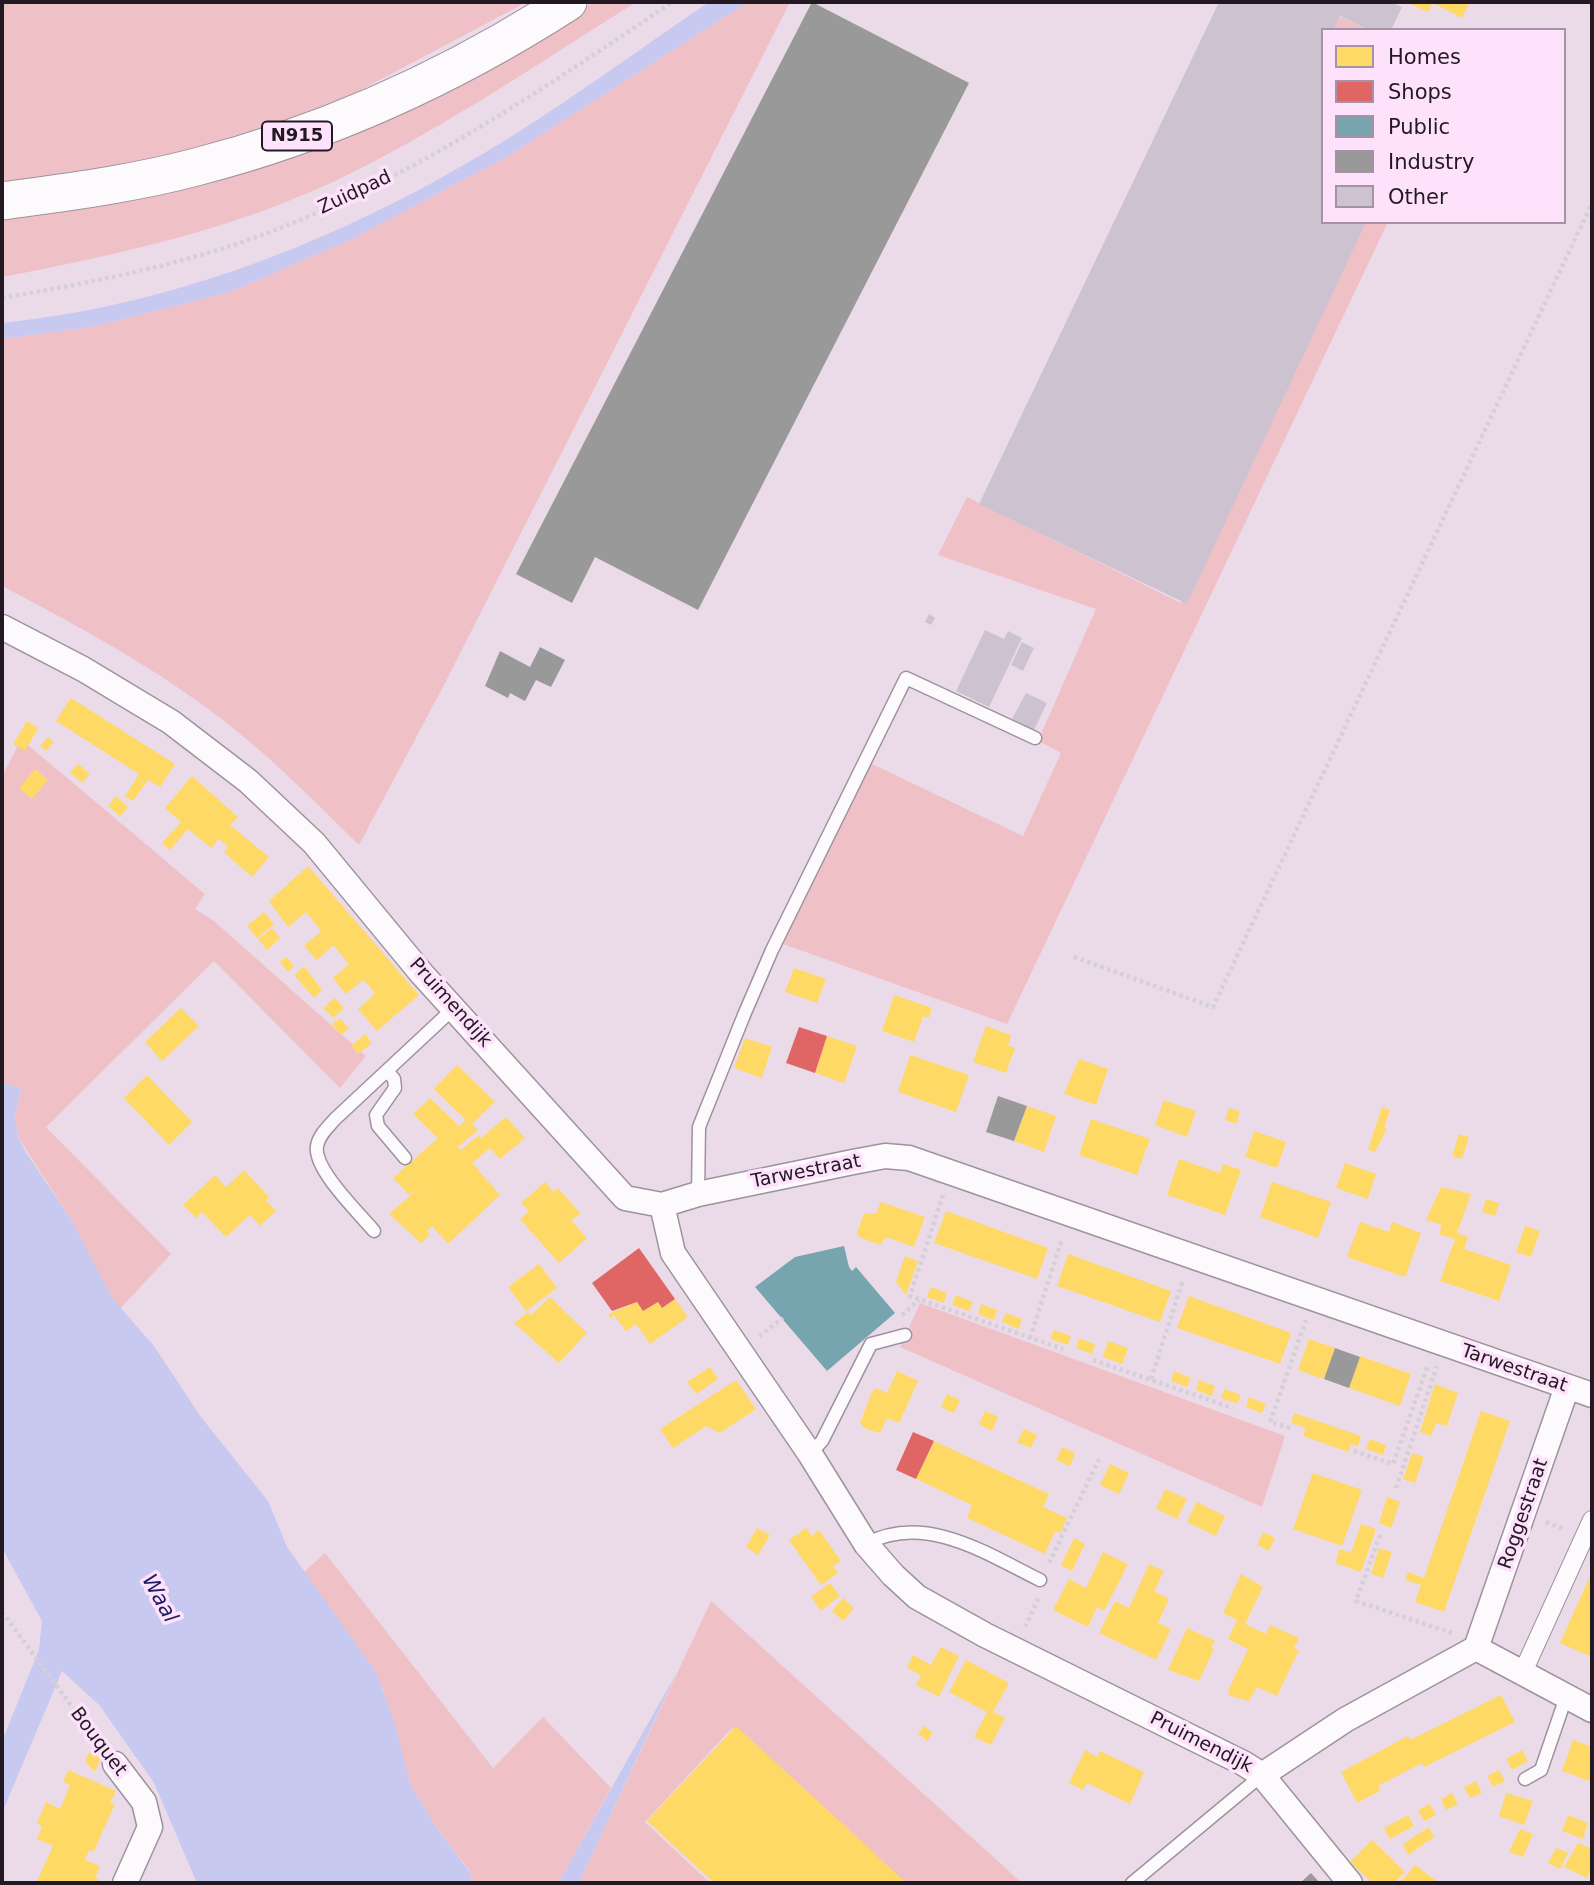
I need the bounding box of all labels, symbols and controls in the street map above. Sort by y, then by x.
legend [1321,28,1566,224]
text: Homes [1388,45,1461,69]
text: Shops [1388,80,1452,104]
text: Public [1388,115,1450,139]
road number: N915 [262,121,332,150]
text: Industry [1388,150,1474,174]
street label: Zuidpad [315,166,395,220]
text: Other [1388,185,1448,209]
street label: Pruimendijk [404,954,496,1052]
street label: Tarwestraat [749,1150,863,1194]
street label: Tarwestraat [1458,1340,1570,1398]
street label: Roggestraat [1494,1456,1554,1572]
water label: Waal [136,1571,182,1627]
street label: Bouquet [65,1703,131,1781]
street label: Pruimendijk [1146,1707,1256,1779]

